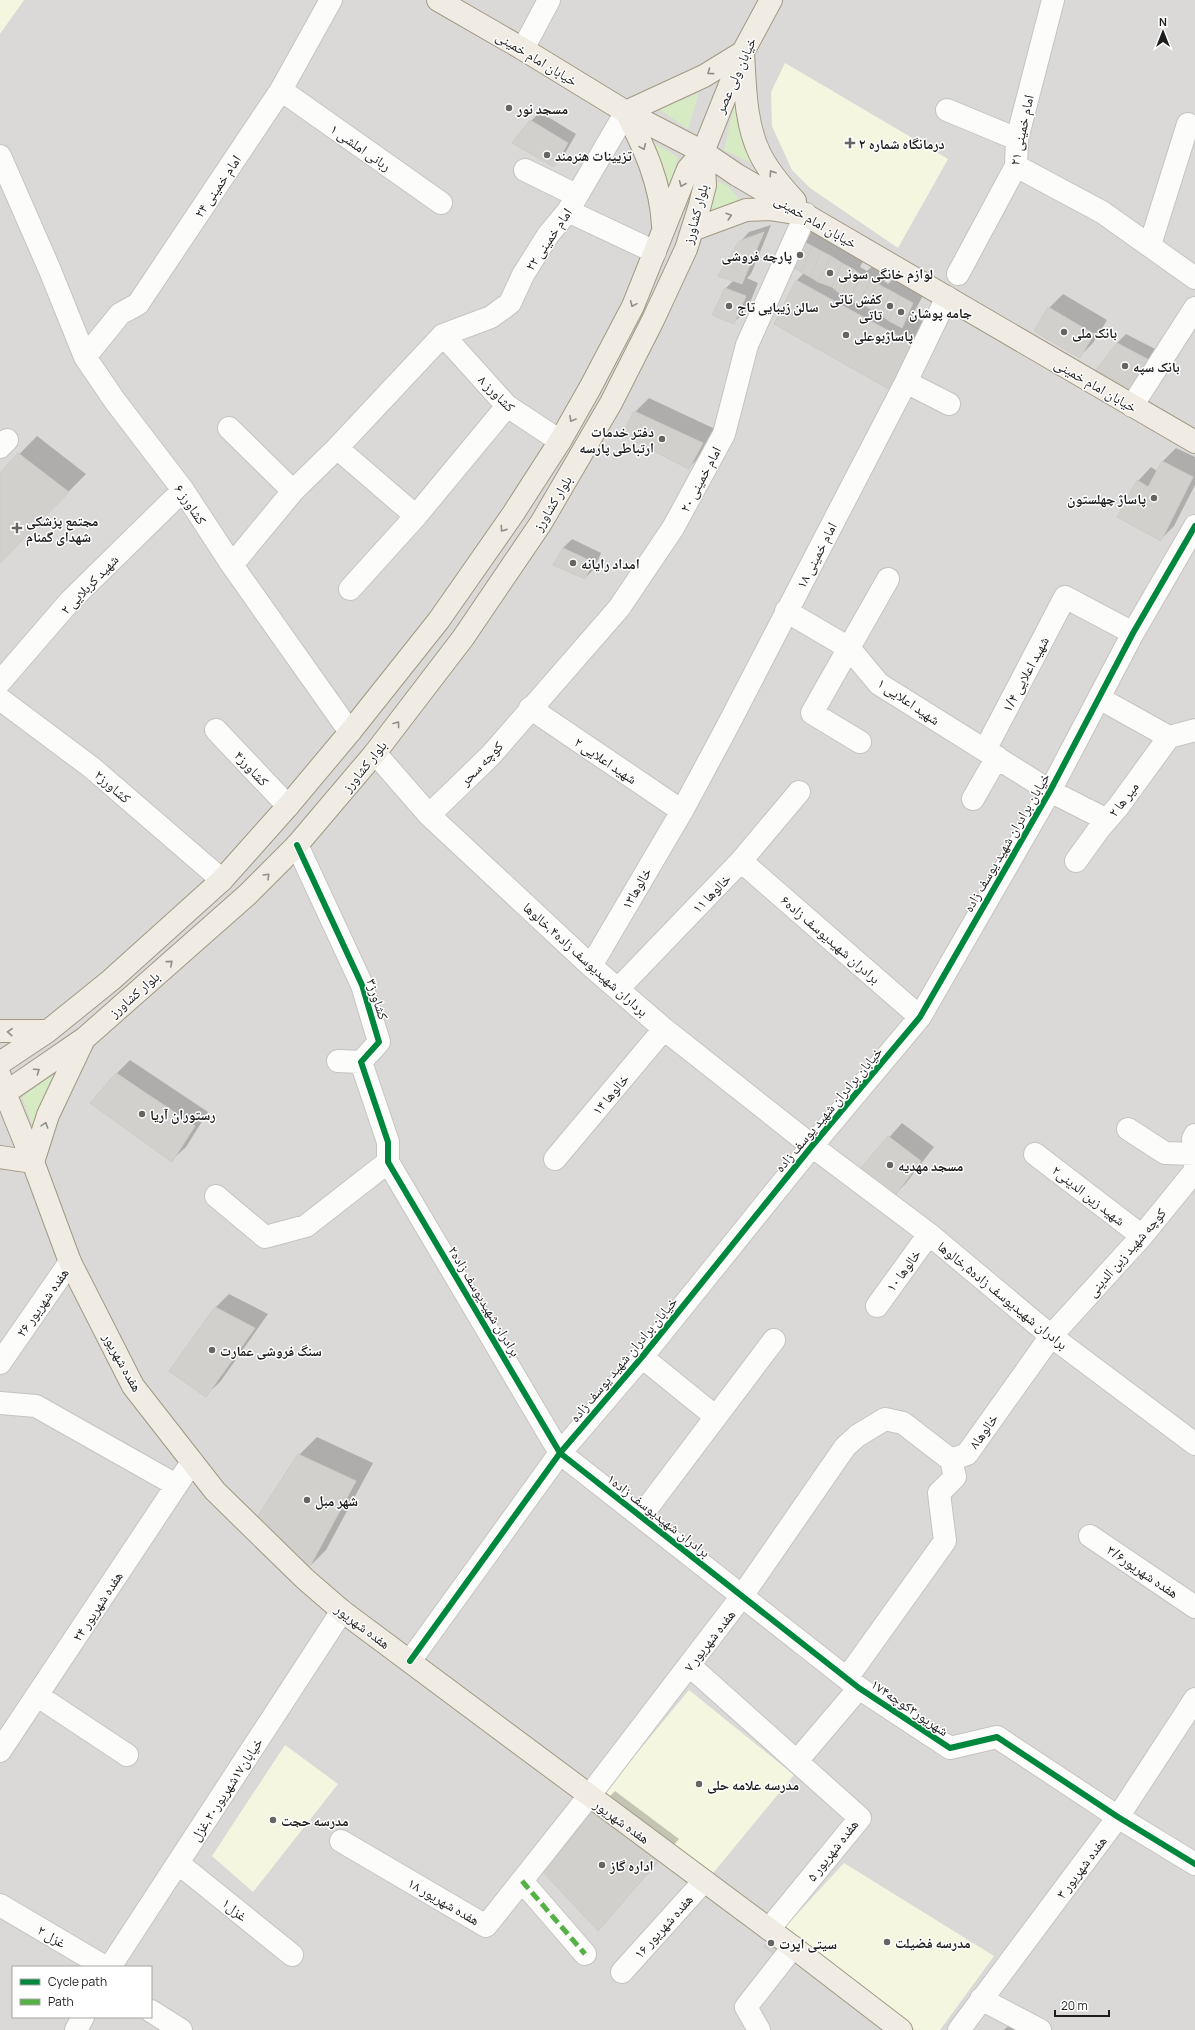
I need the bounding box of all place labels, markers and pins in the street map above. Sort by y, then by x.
place label: مسجد نور [516,99,568,118]
marker: مسجد نور [504,103,514,113]
place label: درمانگاه شماره ۲ [859,134,945,153]
marker: درمانگاه شماره ۲ [844,137,856,149]
place label: تزیینات هنرمند [555,146,632,165]
marker: تزیینات هنرمند [542,150,552,160]
place label: پارچه فروشی [722,246,792,265]
marker: پارچه فروشی [795,250,805,260]
place label: لوازم خانگی سونی [838,264,933,284]
marker: لوازم خانگی سونی [825,268,835,278]
place label: کفش تاتی تاتی [829,289,882,324]
place label: سالن زیبایی تاج [737,297,819,316]
marker: سالن زیبایی تاج [724,301,734,311]
marker: کفش تاتی تاتی [885,301,895,311]
place label: جامه پوشان [909,303,972,322]
marker: جامه پوشان [896,307,906,317]
place label: بانک ملی [1072,323,1117,342]
place label: پاساژبوعلی [854,326,913,345]
marker: بانک ملی [1059,327,1069,337]
marker: پاساژبوعلی [841,330,851,340]
place label: بانک سپه [1133,357,1180,376]
marker: بانک سپه [1120,361,1130,371]
place label: دفتر خدمات ارتباطی پارسه [579,422,654,457]
marker: دفتر خدمات ارتباطی پارسه [657,434,667,444]
place label: پاساژ چهلستون [1067,489,1146,508]
marker: پاساژ چهلستون [1149,493,1159,503]
place label: مجتمع پزشکی شهدای گمنام [26,511,98,547]
marker: مجتمع پزشکی شهدای گمنام [11,522,23,534]
place label: امداد رایانه [581,554,640,573]
marker: امداد رایانه [568,558,578,568]
place label: رستوران آریا [150,1105,216,1124]
marker: رستوران آریا [137,1109,147,1119]
place label: مسجد مهدیه [898,1156,963,1175]
marker: مسجد مهدیه [885,1160,895,1170]
place label: سنگ فروشی عمارت [220,1341,322,1360]
marker: سنگ فروشی عمارت [207,1345,217,1355]
place label: شهر مبل [315,1491,358,1510]
marker: شهر مبل [302,1495,312,1505]
place label: مدرسه علامه حلی [707,1775,799,1794]
marker: مدرسه علامه حلی [694,1779,704,1789]
place label: مدرسه حجت [281,1811,349,1830]
marker: مدرسه حجت [268,1815,278,1825]
place label: اداره گاز [609,1856,654,1875]
marker: اداره گاز [597,1860,607,1870]
place label: مدرسه فضیلت [895,1933,971,1952]
place label: سیتی اپرت [779,1934,837,1953]
marker: مدرسه فضیلت [882,1937,892,1947]
marker: سیتی اپرت [766,1938,776,1948]

